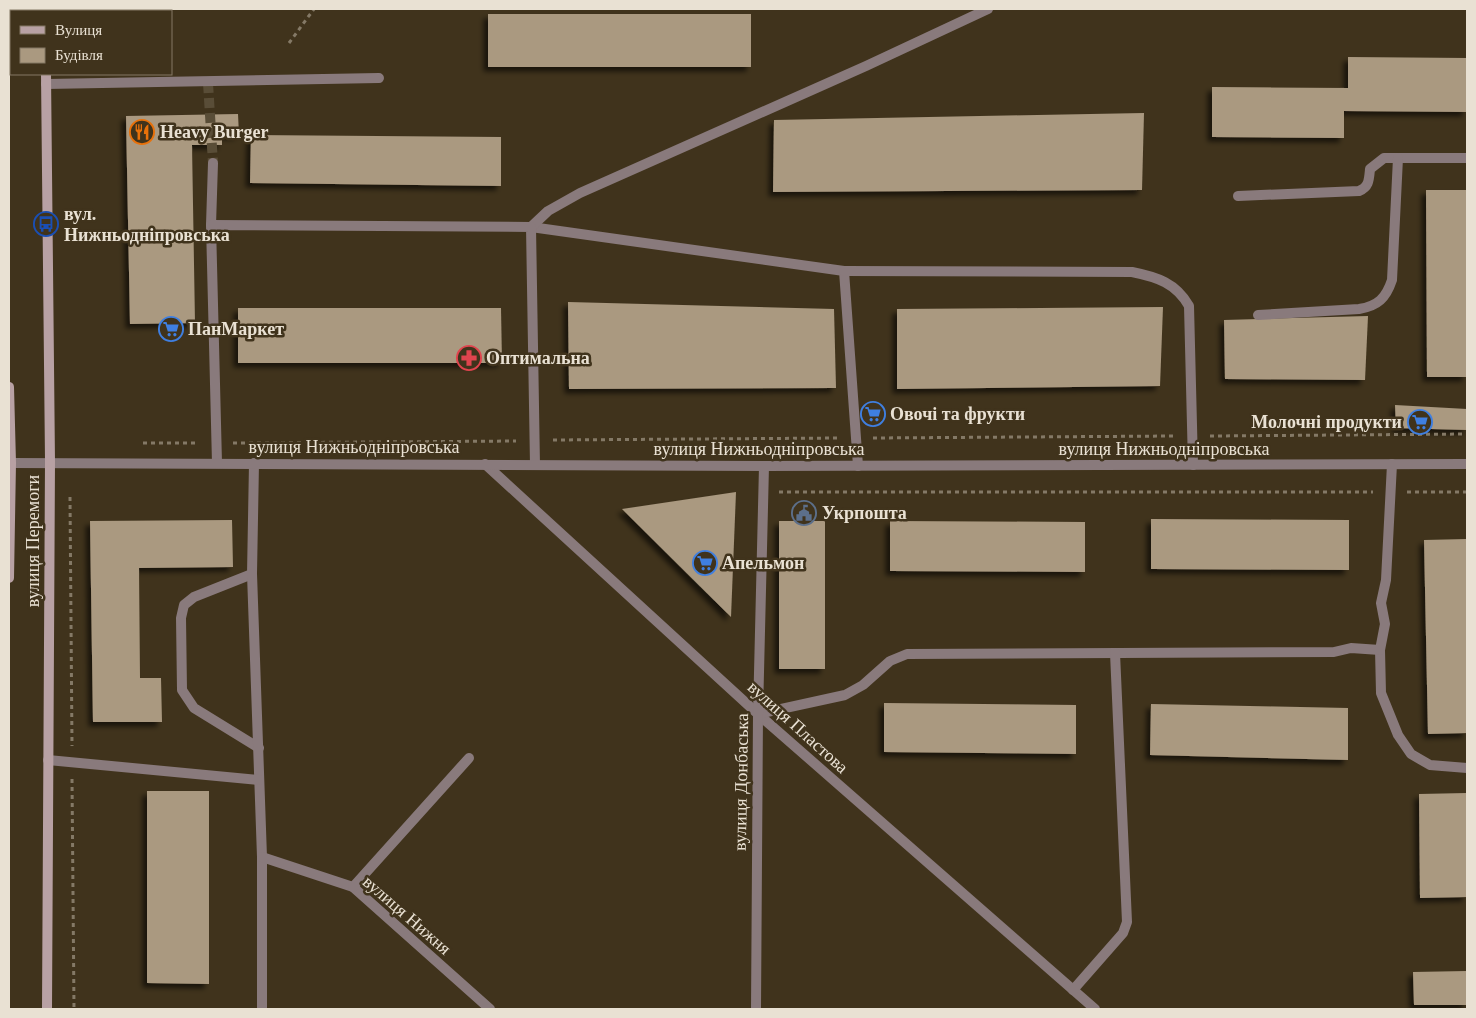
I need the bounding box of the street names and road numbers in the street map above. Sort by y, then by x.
street label: вулиця Нижньодніпровська [249,437,460,457]
street label: вулиця Нижньодніпровська [654,439,865,459]
street label: вулиця Нижньодніпровська [1059,439,1270,459]
street label: вулиця Перемоги [23,474,43,607]
street label: вулиця Пластова [744,677,852,777]
street label: вулиця Донбаська [730,713,752,851]
street label: вулиця Нижня [359,871,455,959]

